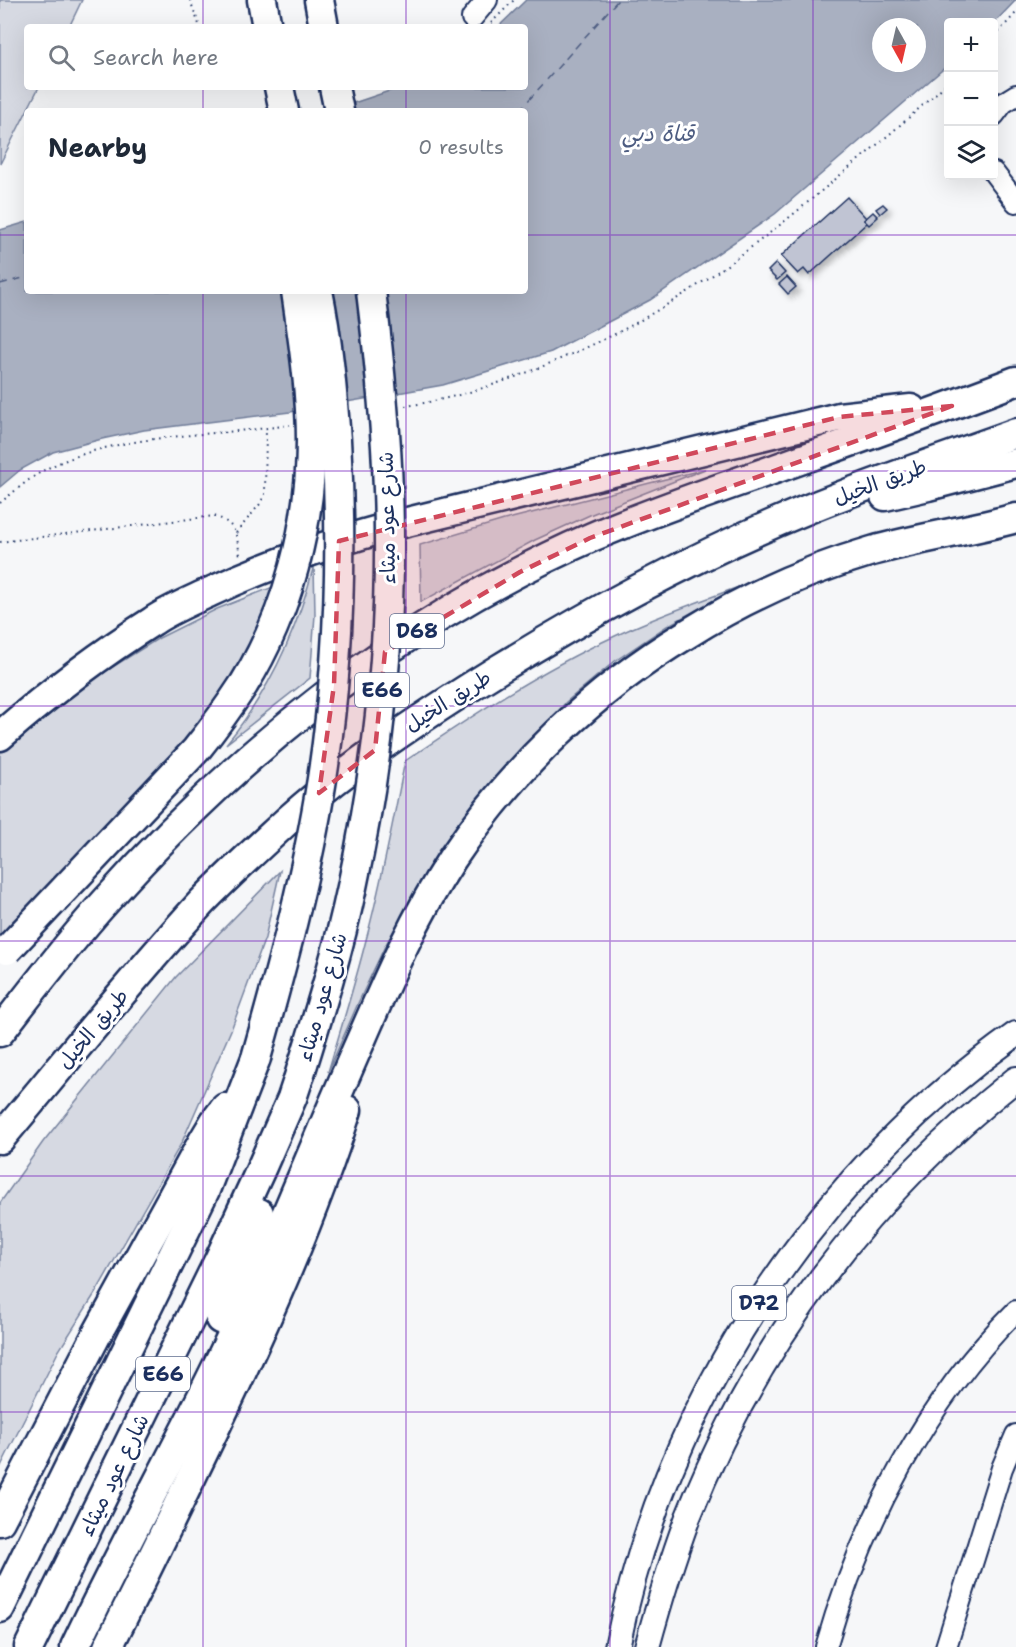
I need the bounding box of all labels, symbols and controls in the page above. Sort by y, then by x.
north arrow [872,18,926,72]
map controls [944,18,998,180]
button: + [944,18,998,72]
search box [24,24,528,90]
icon: search [45,41,78,74]
text: Search here [93,43,219,72]
button: − [944,72,998,126]
water label: قناة دبي [622,119,696,153]
button: layers [944,126,998,180]
text: Nearby [48,130,147,165]
text: 0 results [418,134,504,160]
street label: شارع عود ميثاء [372,451,403,585]
street label: طريق الخيل [830,452,930,512]
road number: D68 [390,614,444,648]
street label: طريق الخيل [399,663,497,739]
road number: E66 [355,673,409,707]
street label: شارع عود ميثاء [290,929,355,1065]
street label: طريق الخيل [51,983,135,1075]
road number: D72 [732,1286,786,1320]
road number: E66 [136,1357,190,1391]
street label: شارع عود ميثاء [72,1409,157,1541]

